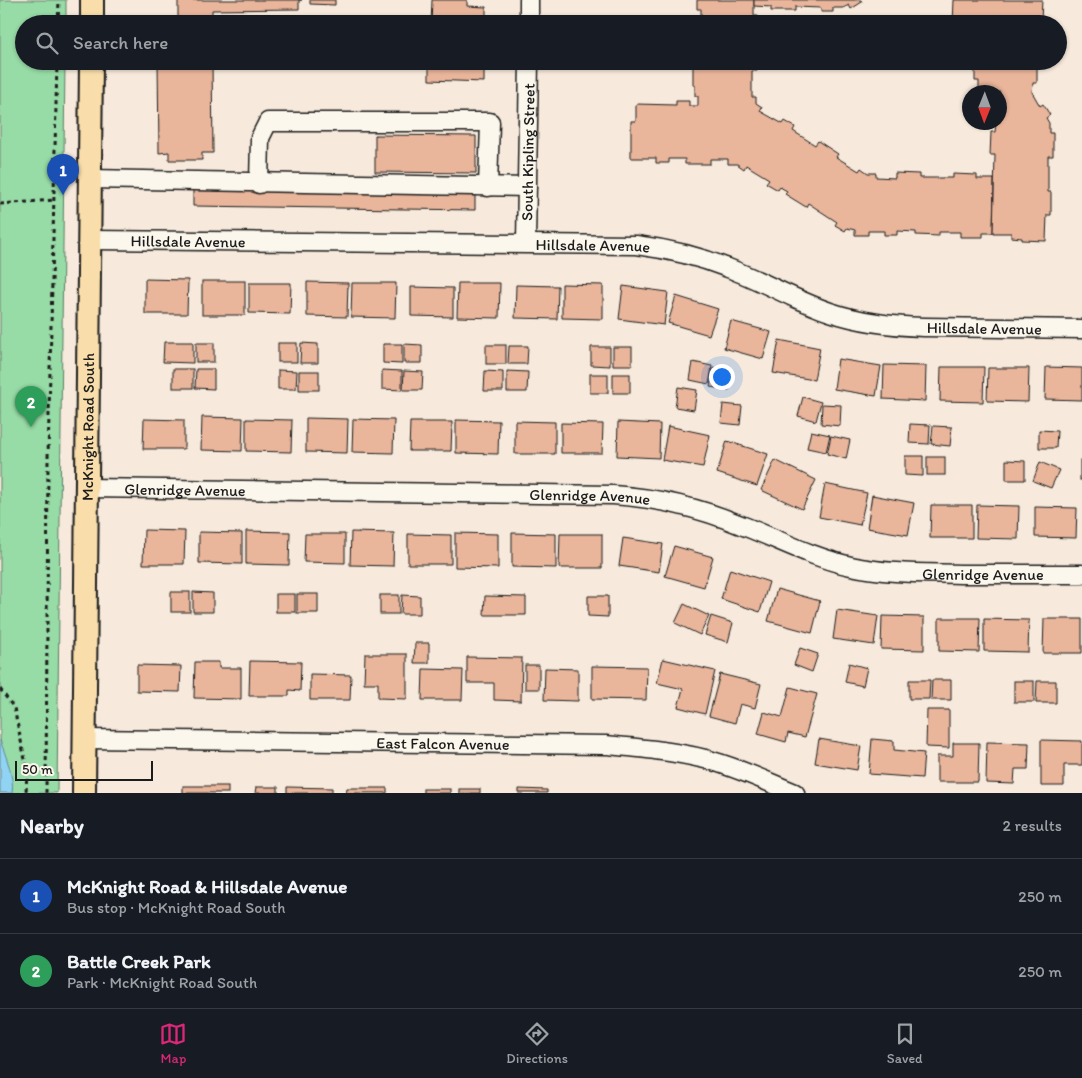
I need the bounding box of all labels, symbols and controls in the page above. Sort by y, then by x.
search box [15,15,1067,70]
icon: search [33,29,61,57]
text: Search here [73,31,168,54]
street label: South Kipling Street [517,83,538,221]
north arrow [962,85,1007,130]
pin: 1 [47,154,79,195]
street label: Hillsdale Avenue [130,231,246,251]
street label: Hillsdale Avenue [535,235,652,256]
street label: Hillsdale Avenue [927,318,1042,338]
street label: McKnight Road South [77,353,98,501]
your location [709,364,735,390]
pin: 2 [15,386,47,427]
street label: Glenridge Avenue [124,479,246,500]
street label: Glenridge Avenue [529,484,652,509]
street label: Glenridge Avenue [922,564,1044,584]
street label: East Falcon Avenue [376,733,510,753]
scale bar [15,758,152,781]
text: 50 m [22,761,53,778]
text: Nearby [20,813,84,838]
text: 2 results [1002,816,1062,835]
text: McKnight Road & Hillsdale Avenue [67,875,347,898]
text: 1 [32,887,40,906]
text: 250 m [1018,887,1062,906]
text: Bus stop · McKnight Road South [67,898,285,917]
text: Battle Creek Park [67,950,211,973]
text: 2 [32,962,40,981]
text: 250 m [1018,962,1062,981]
text: Park · McKnight Road South [67,973,257,992]
tab: Map [159,1020,187,1067]
tab: Directions [506,1020,568,1067]
tab: Saved [887,1020,923,1067]

